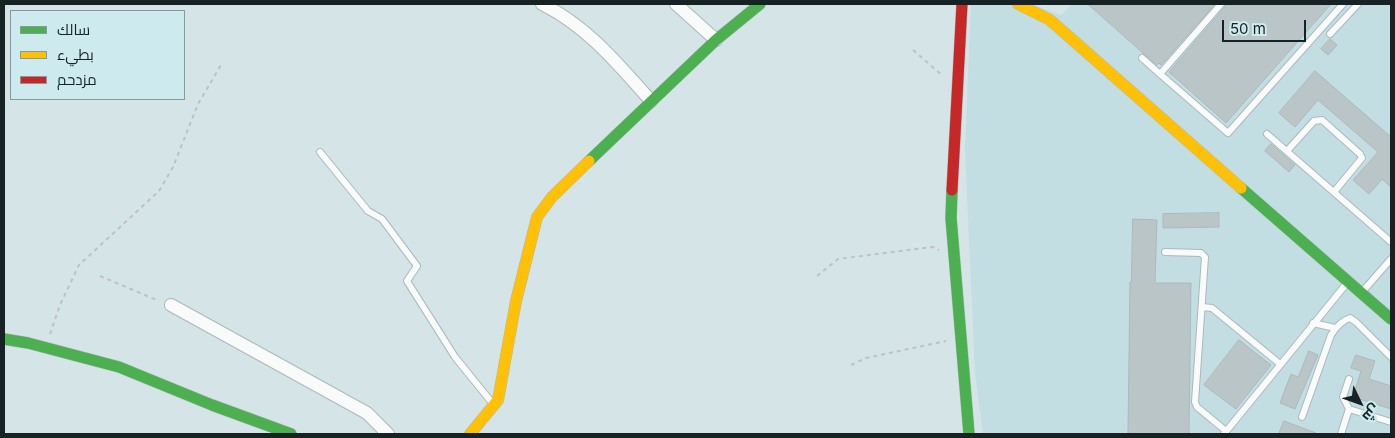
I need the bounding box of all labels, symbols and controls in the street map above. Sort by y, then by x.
legend [10,10,185,100]
scale bar [1225,10,1309,42]
text: 50 m [1230,19,1266,38]
text: سالك [57,20,90,39]
text: بطيء [57,45,94,64]
text: مزدحم [57,70,97,89]
north arrow [1335,378,1385,428]
text: ش [1359,401,1384,426]

